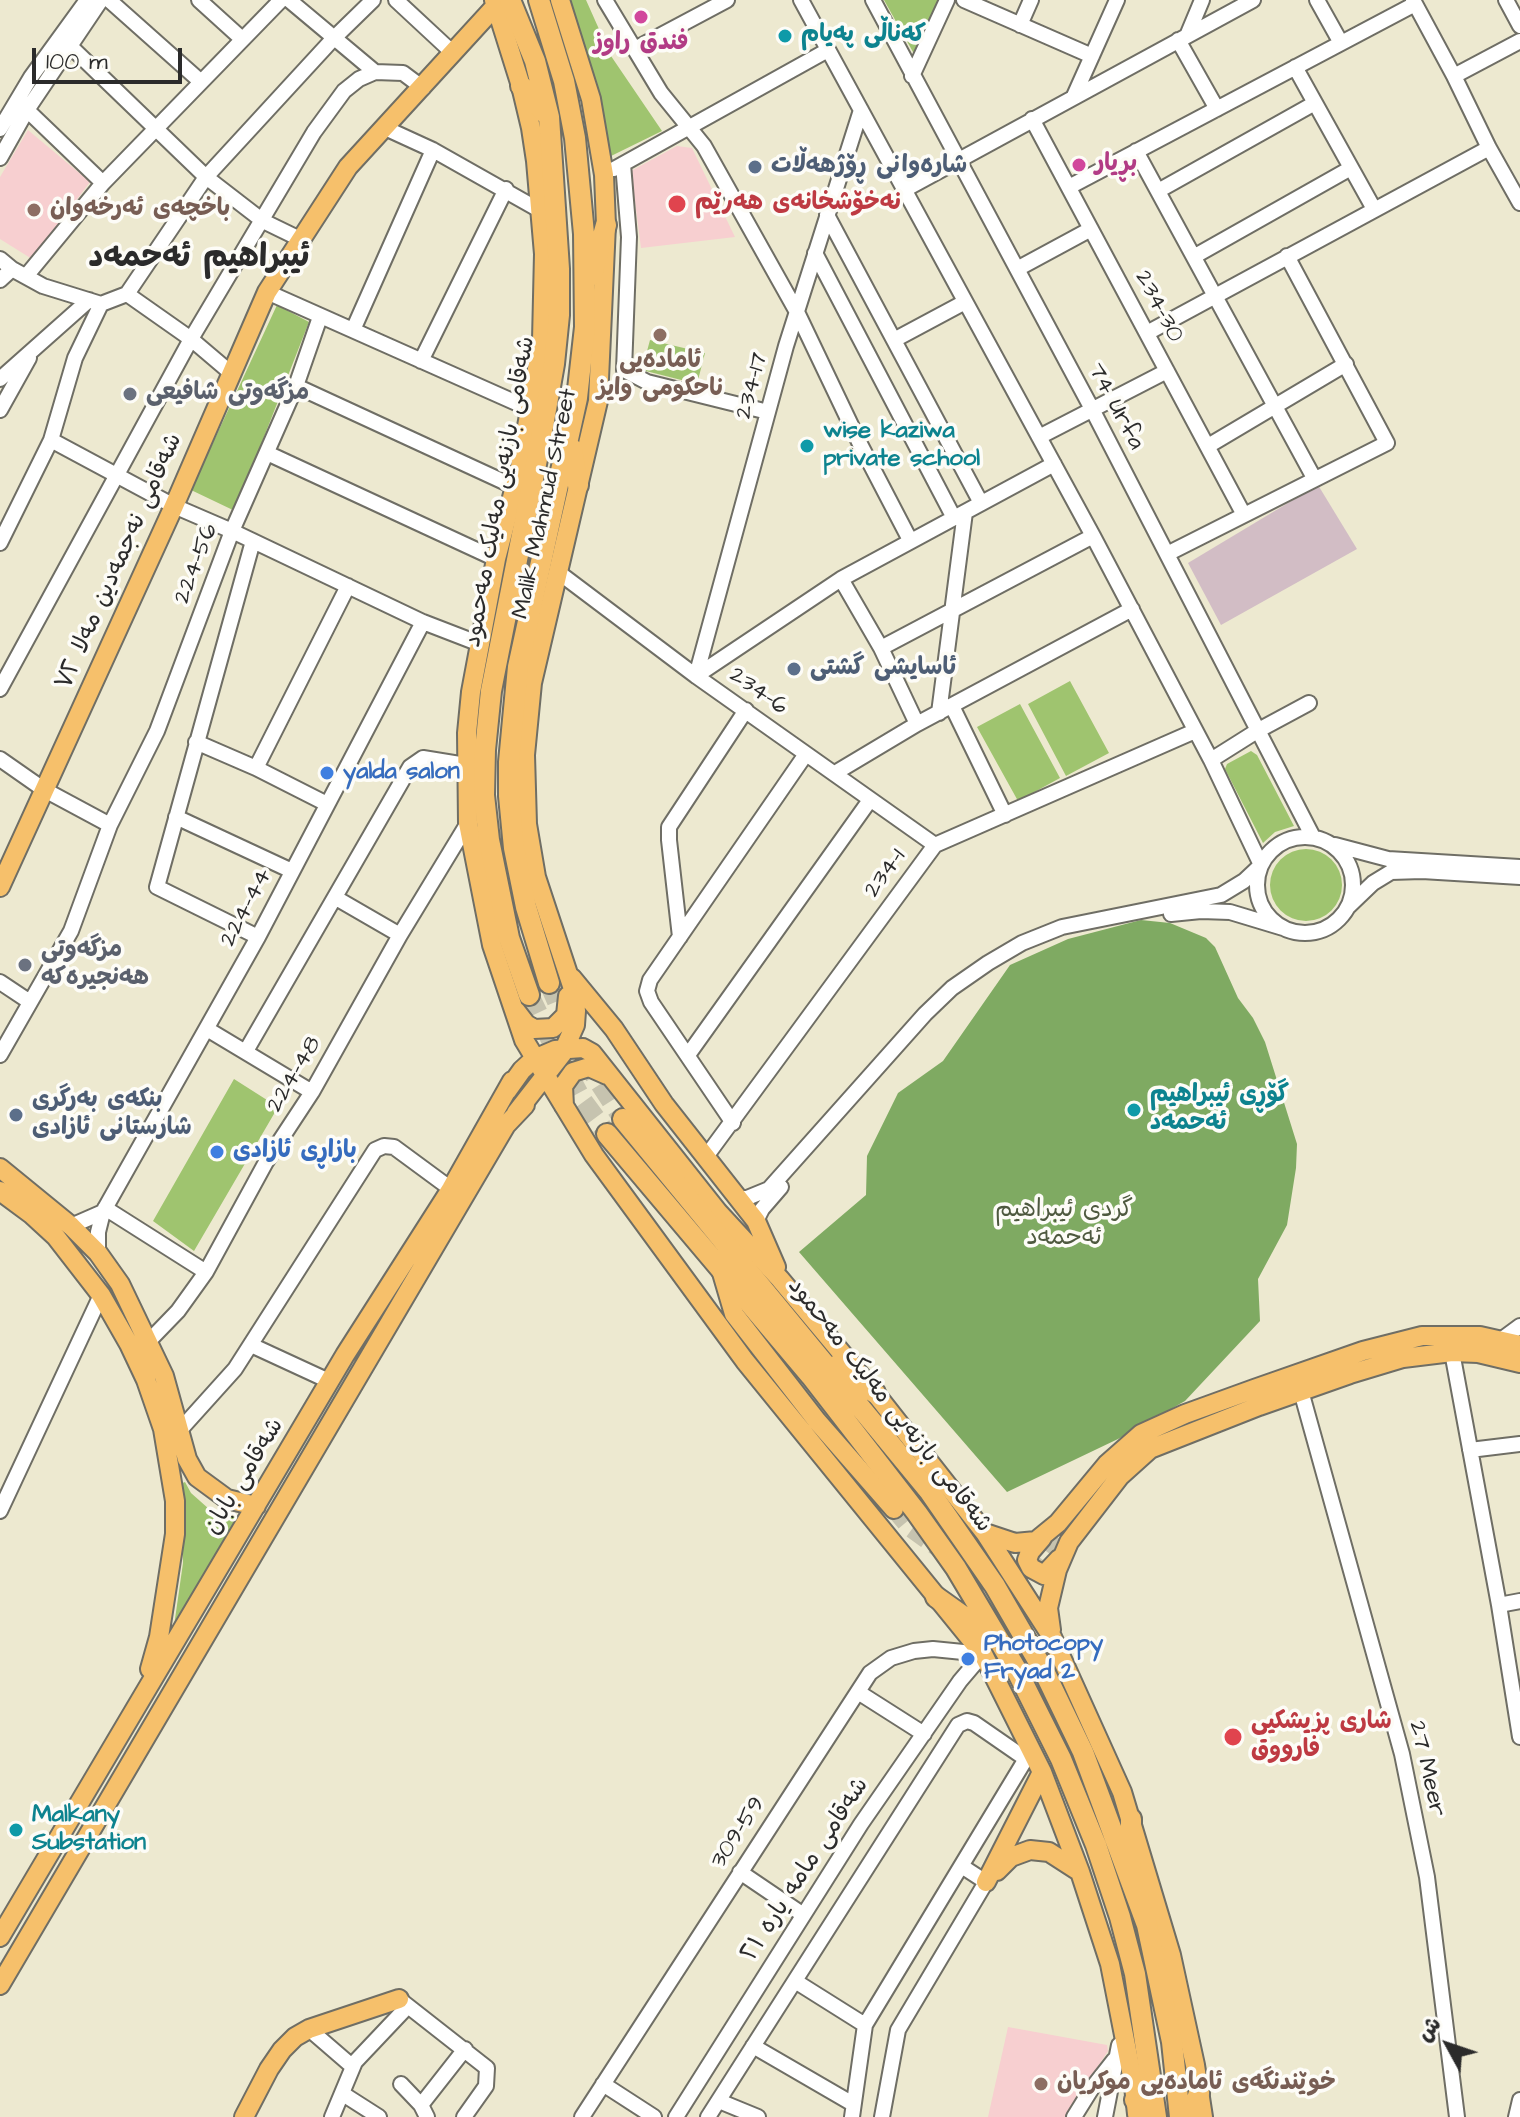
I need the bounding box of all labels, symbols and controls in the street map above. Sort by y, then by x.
marker: فندق راوز [632,8,650,26]
place label: کەناڵی پەیام [801,22,926,50]
marker: کەناڵی پەیام [776,27,794,45]
place label: فندق راوز [594,30,688,58]
scale bar [36,32,186,82]
text: 100 m [46,45,108,79]
place label: بڕیار [1095,151,1137,179]
place label: شارەوانی ڕۆژهەڵات [771,153,967,181]
marker: بڕیار [1070,156,1088,174]
marker: شارەوانی ڕۆژهەڵات [746,158,764,176]
place label: نەخۆشخانەی هەرێم [695,190,901,218]
marker: نەخۆشخانەی هەرێم [666,193,688,215]
place label: باخچەی ئەرخەوان [50,196,230,224]
marker: باخچەی ئەرخەوان [25,201,43,219]
district label: ئیبراهیم ئەحمەد [88,240,310,278]
street label: 234-30 [1127,266,1189,348]
marker: ئامادەیی ناحکومی وایز [651,326,669,344]
street label: شەقامی بازنەیی مەلیک مەحمود [459,334,543,650]
place label: ئامادەیی ناحکومی وایز [597,348,723,404]
street label: 234-17 [730,350,776,422]
street label: 74 Urfa [1080,359,1150,455]
place label: مزگەوتی شافیعی [146,380,309,408]
marker: مزگەوتی شافیعی [121,385,139,403]
street label: Malik Mahmud Street [508,386,584,622]
place label: wise kaziwa private school [823,418,980,474]
street label: شەقامی نەجمەدین مەلا ٧٢ [50,429,190,695]
marker: wise kaziwa private school [798,437,816,455]
street label: 224-56 [169,520,225,608]
place label: ئاسایشی گشتی [810,655,956,683]
marker: ئاسایشی گشتی [785,660,803,678]
street label: 234-6 [723,662,793,722]
place label: yalda salon [343,759,460,787]
marker: yalda salon [318,764,336,782]
street label: 234-1 [859,844,913,904]
street label: 224-44 [215,864,279,952]
place label: مزگەوتی ھەنجیرەکە [41,937,149,993]
marker: مزگەوتی ھەنجیرەکە [16,956,34,974]
street label: 224-48 [261,1032,329,1118]
place label: گۆڕی ئیبراھیم ئەحمەد [1150,1082,1289,1138]
place label: بنکەی بەرگری شارستانی ئازادی [32,1087,192,1143]
marker: گۆڕی ئیبراھیم ئەحمەد [1125,1101,1143,1119]
marker: بنکەی بەرگری شارستانی ئازادی [7,1106,25,1124]
place label: بازاڕی ئازادی [233,1138,357,1166]
marker: بازاڕی ئازادی [208,1143,226,1161]
park label: گردی ئیبراھیم ئەحمەد [995,1197,1133,1253]
street label: شەقامی بازنەیی مەلیک مەحمود [781,1273,997,1539]
street label: شەقامی بابان [199,1414,291,1540]
place label: Photocopy Fryad 2 [984,1631,1103,1687]
marker: Photocopy Fryad 2 [959,1650,977,1668]
place label: شاری پزیشکیی فارووق [1251,1709,1392,1765]
street label: 27 Meer [1401,1718,1451,1820]
marker: شاری پزیشکیی فارووق [1222,1726,1244,1748]
street label: شەقامی مامە یارە ٢١ [736,1773,876,1967]
street label: 309-59 [705,1792,773,1874]
place label: Malkany Substation [32,1802,146,1858]
marker: Malkany Substation [7,1821,25,1839]
north arrow [1408,2005,1488,2085]
text: ش [1410,2010,1449,2048]
place label: خوێندنگەی ئامادەیی موکریان [1057,2070,1336,2098]
marker: خوێندنگەی ئامادەیی موکریان [1032,2075,1050,2093]

